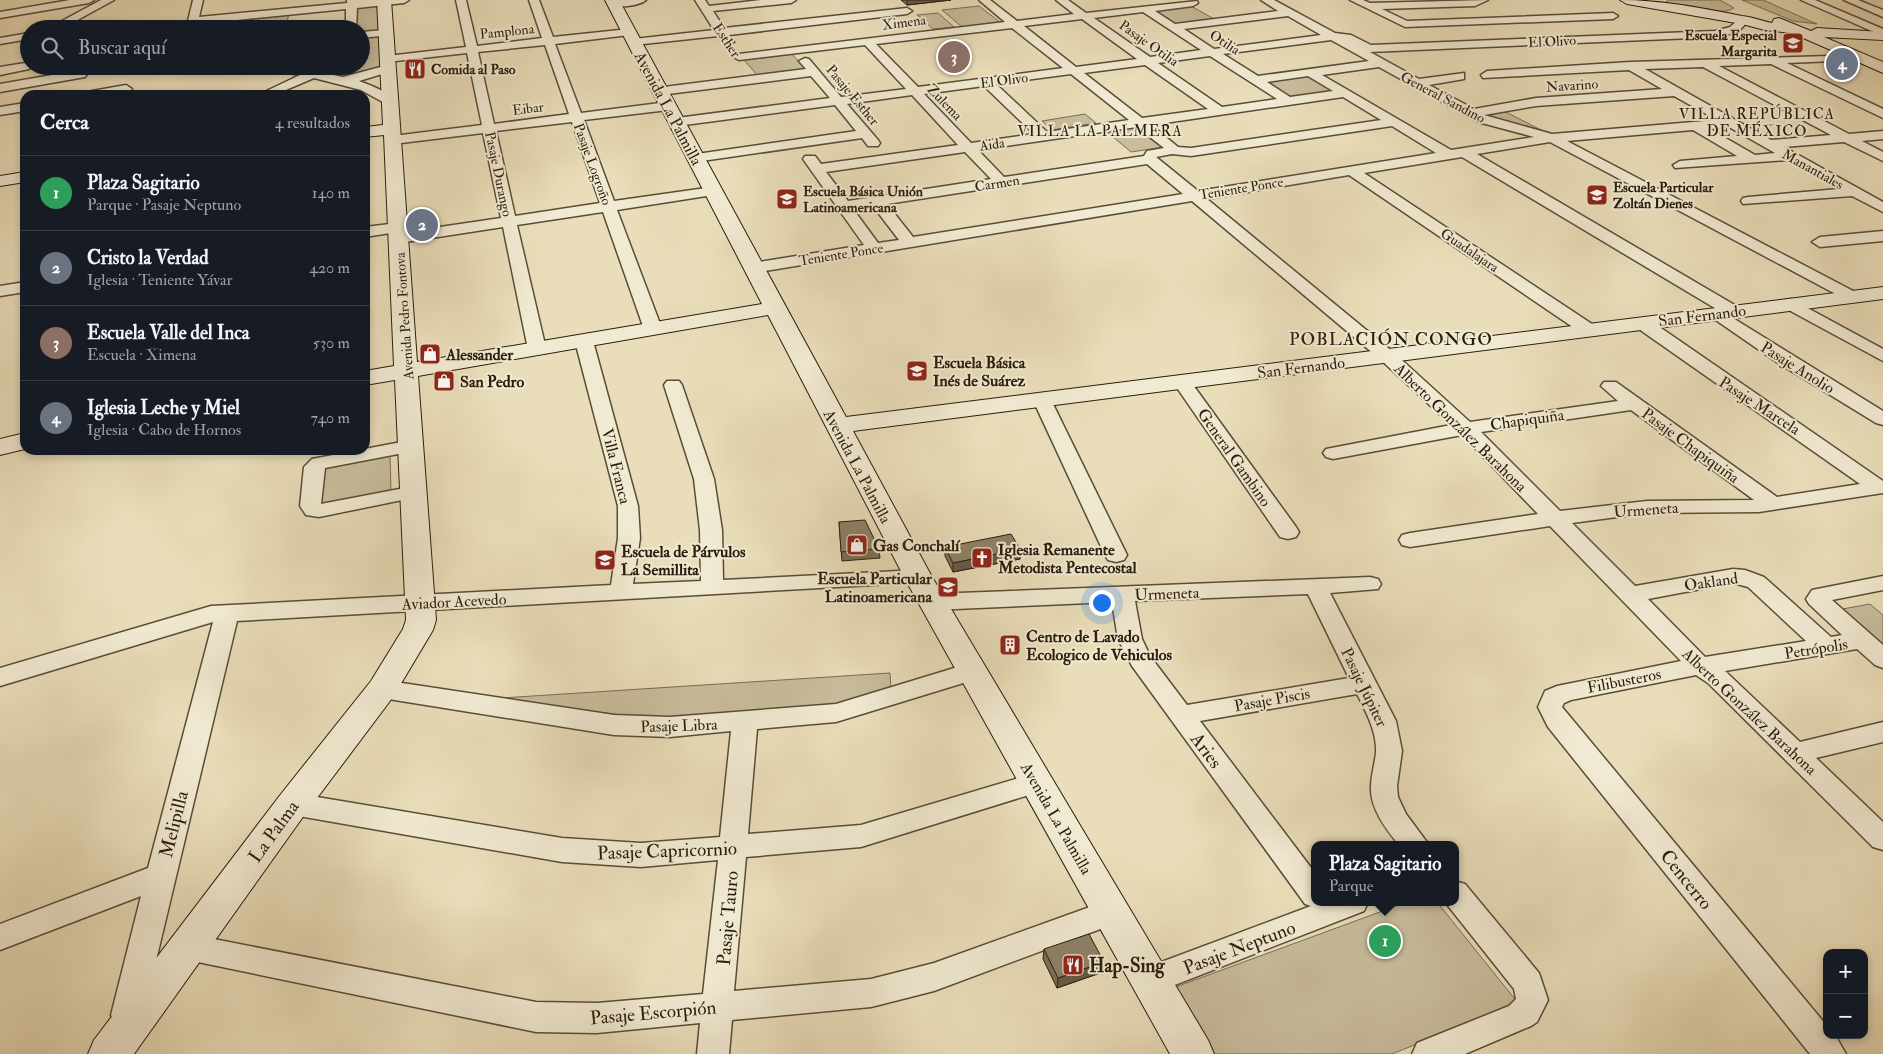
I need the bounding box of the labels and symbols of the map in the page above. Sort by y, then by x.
street label: Ximena [881,11,927,34]
street label: Pasaje Otilia [1116,17,1182,70]
street label: Pamplona [479,20,535,44]
street label: Esther [709,20,745,61]
street label: Otilia [1206,26,1243,59]
place label: Escuela Especial Margarita [1685,27,1778,61]
school or university icon: Escuela Especial Margarita [1781,31,1805,55]
street label: El Olivo [1528,32,1577,51]
pin: 3 [938,38,970,76]
pin: 4 [1826,45,1858,83]
street label: Avenida La Palmilla [629,47,707,169]
restaurant icon: Comida al Paso [403,57,427,81]
place label: Comida al Paso [431,61,516,78]
street label: Pasaje Esther [822,61,883,130]
street label: General Sandino [1398,68,1488,127]
street label: El Olivo [979,69,1029,92]
street label: Navarino [1545,75,1599,96]
street label: Zulema [923,81,966,124]
street label: Eibar [511,98,546,119]
district label: VILLA REPÚBLICA DE MÉXICO [1679,103,1835,141]
street label: Pasaje Logroño [570,121,615,208]
district label: VILLA LA PALMERA [1017,122,1183,141]
street label: Pasaje Durango [481,130,516,219]
street label: Aida [977,134,1006,155]
street label: Manantiales [1779,146,1847,193]
street label: Carmen [973,172,1021,195]
street label: Teniente Ponce [1198,173,1284,204]
place label: Escuela Particular Zoltán Dienes [1613,179,1714,212]
place label: Escuela Básica Unión Latinoamericana [803,183,924,216]
school or university icon: Escuela Particular Zoltán Dienes [1585,183,1609,207]
school or university icon: Escuela Básica Unión Latinoamericana [775,187,799,211]
pin: 2 [406,206,438,244]
street label: Guadalajara [1437,225,1502,276]
street label: Teniente Ponce [798,239,884,270]
street label: Avenida Pedro Fontova [392,252,417,381]
street label: San Fernando [1657,301,1747,331]
district label: POBLACIÓN CONGO [1289,328,1493,351]
street label: Pasaje Anolio [1757,337,1838,399]
shop icon: Alessander [418,342,442,366]
place label: Alessander [445,345,514,365]
place label: Escuela Básica Inés de Suárez [933,353,1026,391]
street label: San Fernando [1256,353,1346,383]
street label: Alberto González Barahona [1389,358,1531,497]
school or university icon: Escuela Básica Inés de Suárez [905,359,929,383]
shop icon: San Pedro [432,369,456,393]
place label: San Pedro [460,372,525,392]
street label: Pasaje Marcela [1715,372,1804,440]
street label: Pasaje Chapiquiña [1637,404,1744,489]
street label: Avenida La Palmilla [818,405,896,527]
street label: General Gambino [1193,405,1276,511]
street label: Chapiquiña [1489,405,1566,436]
street label: Villa Franca [597,426,635,506]
street label: Urmeneta [1613,498,1679,522]
shop icon: Gas Conchalí [845,533,869,557]
place label: Gas Conchalí [873,536,961,556]
place label: Iglesia Remanente Metodista Pentecostal [997,540,1137,578]
place label: Escuela de Párvulos La Semillita [621,542,746,580]
church icon: Iglesia Remanente Metodista Pentecostal [970,546,994,570]
school or university icon: Escuela de Párvulos La Semillita [593,548,617,572]
street label: Oakland [1683,568,1739,596]
place label: Escuela Particular Latinoamericana [817,569,933,607]
school or university icon: Escuela Particular Latinoamericana [936,575,960,599]
street label: Urmeneta [1134,583,1200,605]
street label: Aviador Acevedo [400,589,507,615]
your location [1089,590,1115,616]
place label: Centro de Lavado Ecologico de Vehiculos [1026,627,1172,666]
building icon: Centro de Lavado Ecologico de Vehiculos [998,633,1022,657]
street label: Petrópolis [1783,634,1849,665]
street label: Alberto González Barahona [1677,643,1821,780]
street label: Pasaje Júpiter [1335,644,1392,731]
street label: Filibusteros [1585,664,1663,698]
street label: Pasaje Piscis [1233,683,1312,716]
street label: Pasaje Libra [640,715,719,737]
street label: Aries [1184,727,1227,773]
street label: Avenida La Palmilla [1015,758,1097,878]
street label: Melipilla [154,788,195,860]
street label: La Palma [243,795,305,868]
street label: Pasaje Capricornio [597,837,737,866]
street label: Cencerro [1655,845,1718,915]
street label: Pasaje Tauro [712,870,744,966]
street label: Pasaje Neptuno [1180,916,1299,981]
pin: 1 [1369,922,1401,960]
restaurant icon: Hap-Sing [1061,953,1085,977]
place label: Hap-Sing [1089,954,1165,979]
street label: Pasaje Escorpión [589,996,717,1031]

